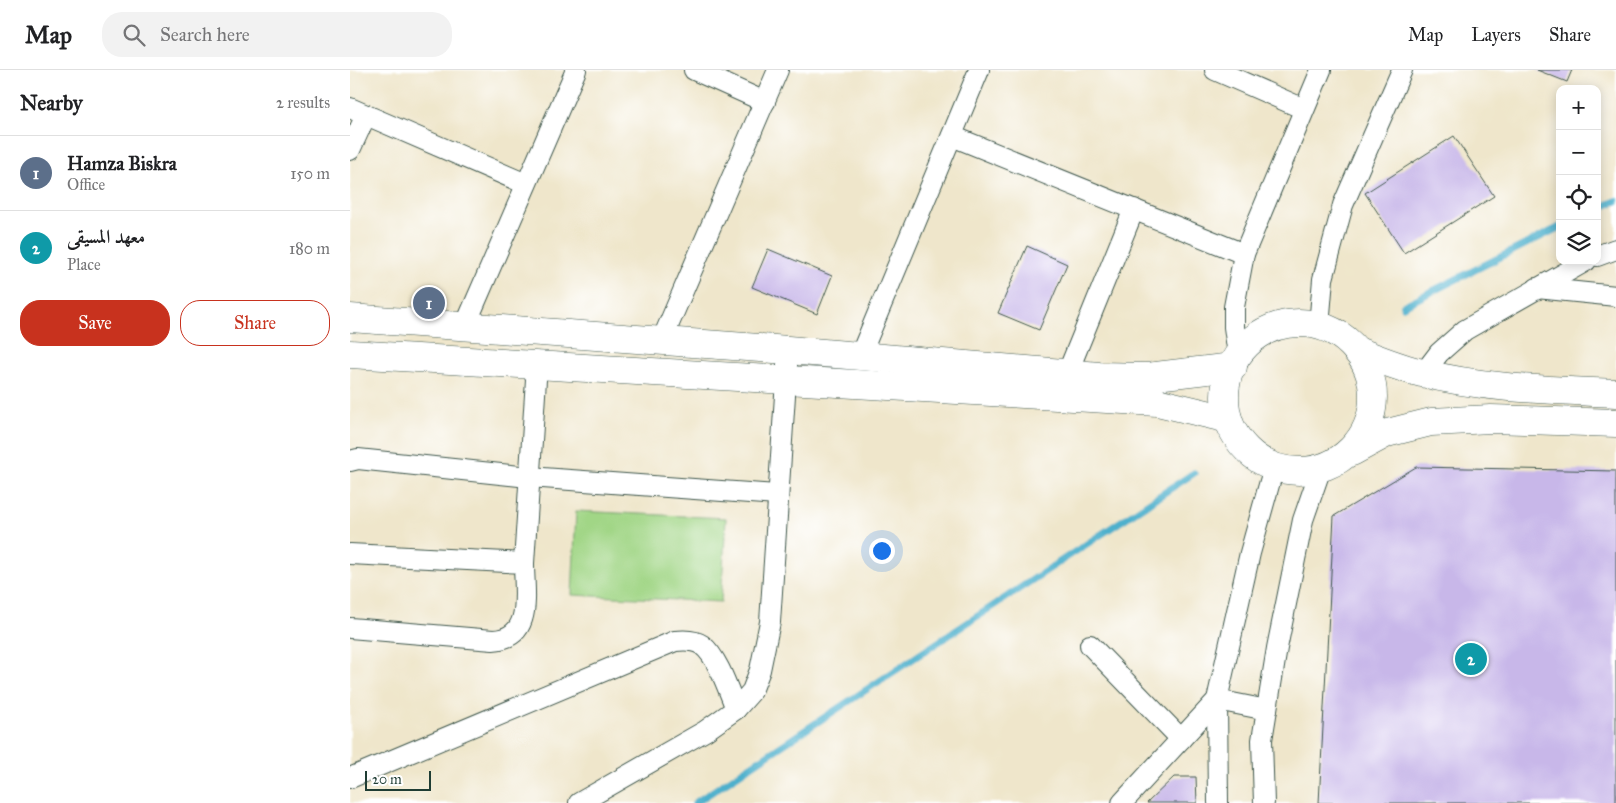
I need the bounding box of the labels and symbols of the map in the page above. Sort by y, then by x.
pin: 1 [413,284,445,322]
your location [869,538,895,564]
pin: 2 [1455,640,1487,678]
scale bar [365,768,431,791]

